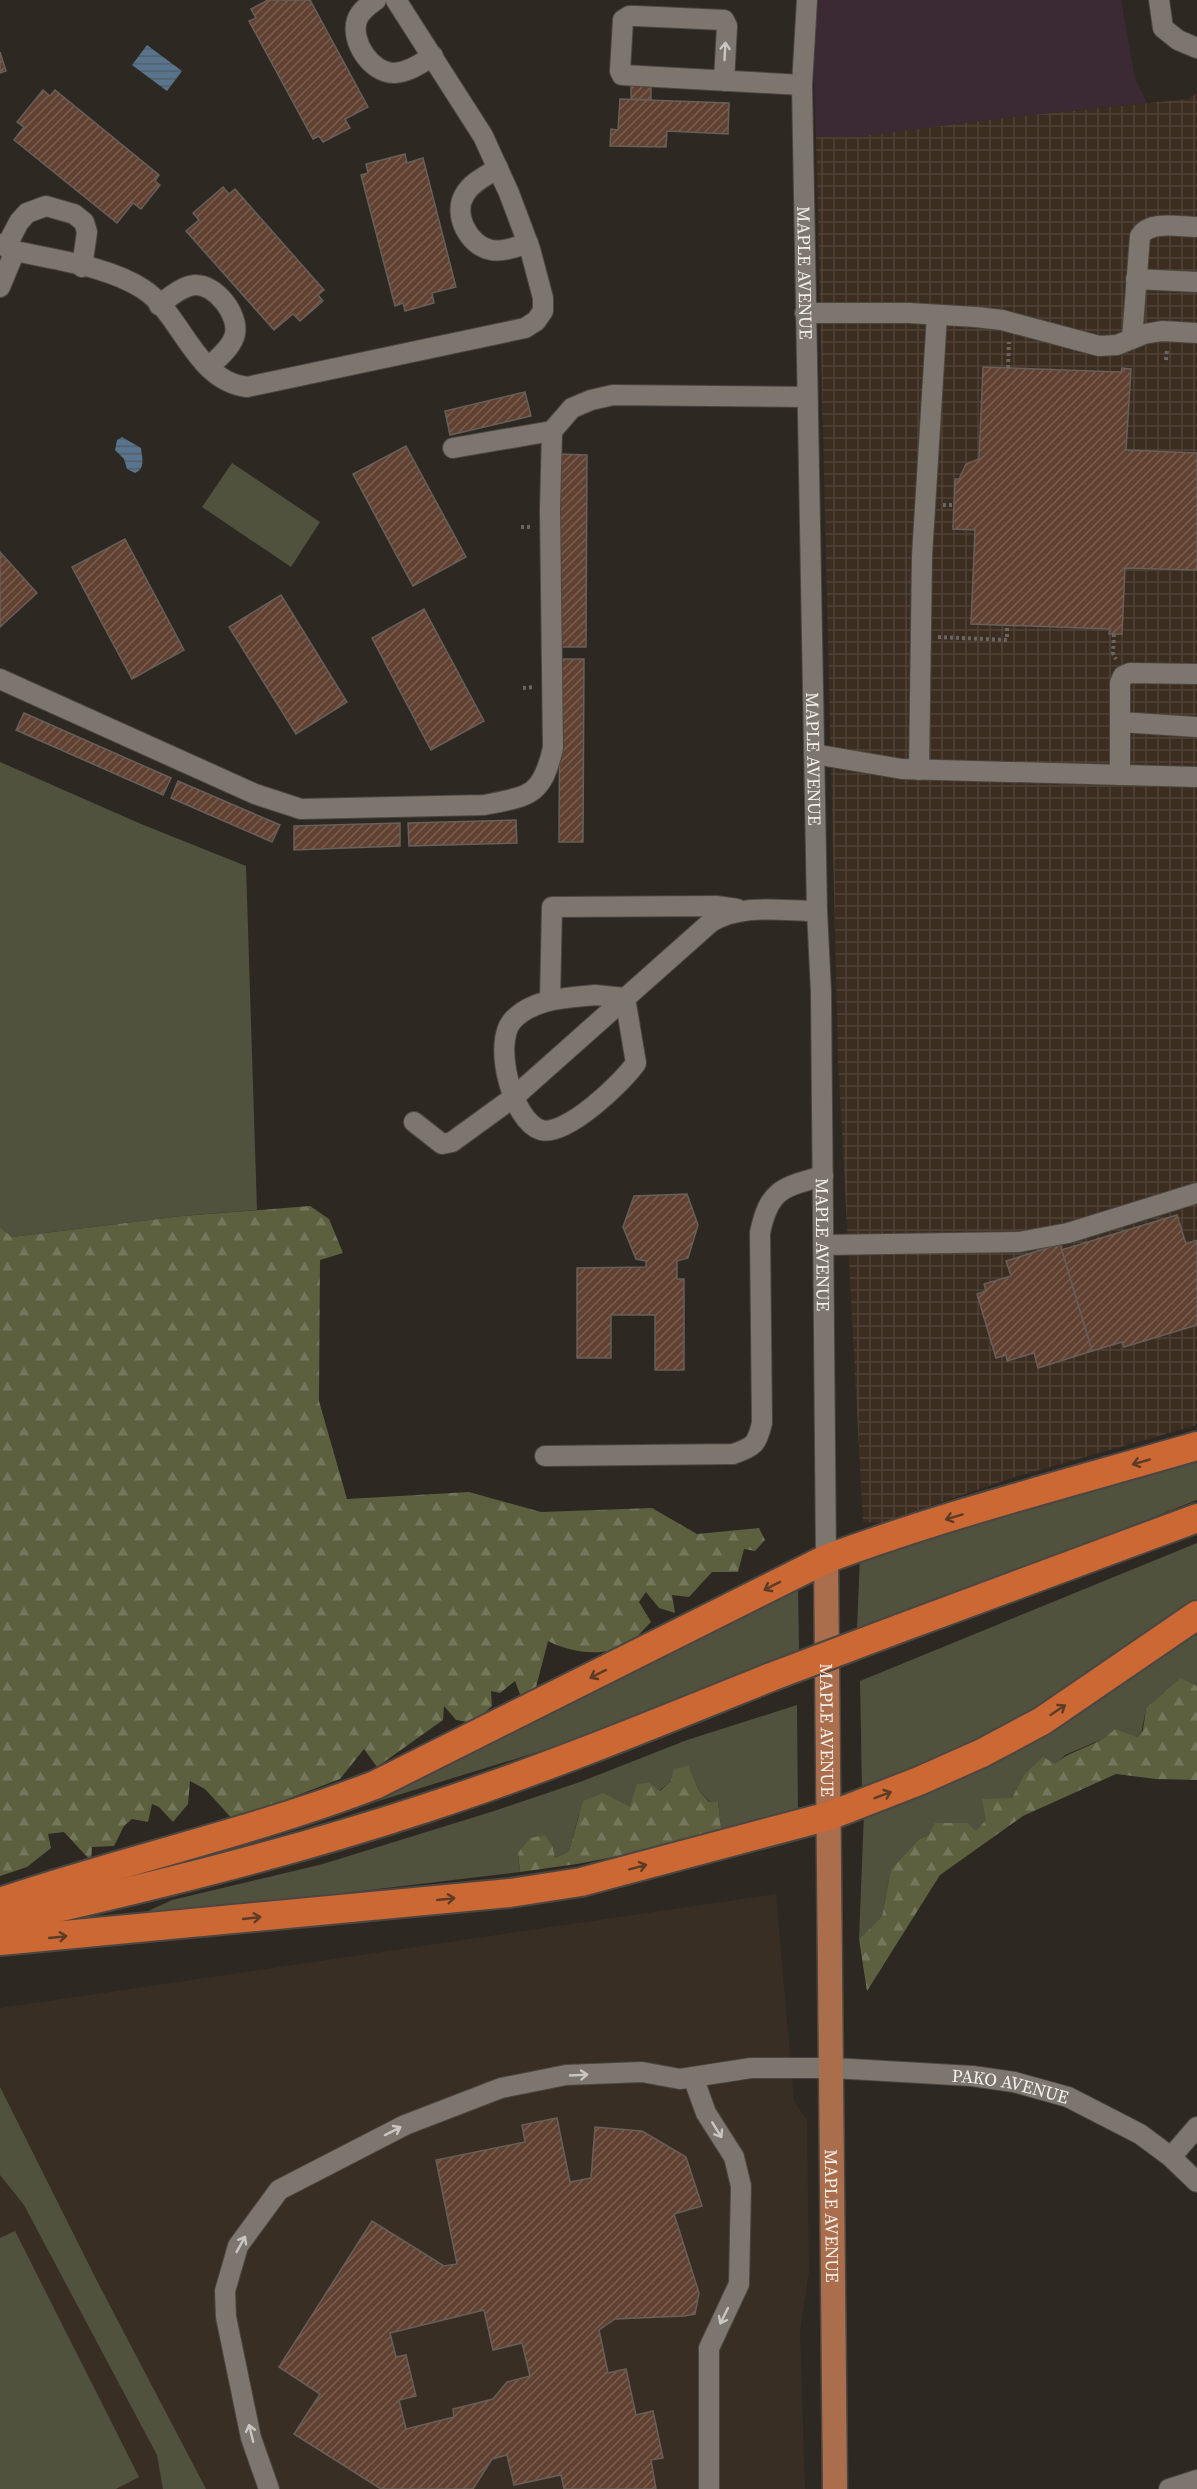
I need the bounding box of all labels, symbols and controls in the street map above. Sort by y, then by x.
one-way arrow [720,41,731,61]
street label: MAPLE AVENUE [792,206,819,340]
street label: MAPLE AVENUE [801,692,828,826]
street label: MAPLE AVENUE [810,1178,836,1312]
one-way arrow [1132,1457,1151,1468]
one-way arrow [945,1512,964,1523]
one-way arrow [763,1581,781,1593]
street label: MAPLE AVENUE [815,1663,841,1797]
one-way arrow [589,1669,607,1680]
one-way arrow [1050,1704,1066,1716]
one-way arrow [874,1789,892,1800]
one-way arrow [628,1860,647,1872]
one-way arrow [436,1893,456,1904]
one-way arrow [242,1912,262,1923]
one-way arrow [48,1931,68,1942]
street label: PAKO AVENUE [951,2062,1072,2109]
one-way arrow [568,2069,588,2080]
one-way arrow [711,2121,723,2138]
one-way arrow [384,2125,402,2136]
street label: MAPLE AVENUE [819,2149,846,2283]
one-way arrow [235,2236,247,2253]
one-way arrow [717,2306,729,2324]
one-way arrow [244,2424,256,2443]

